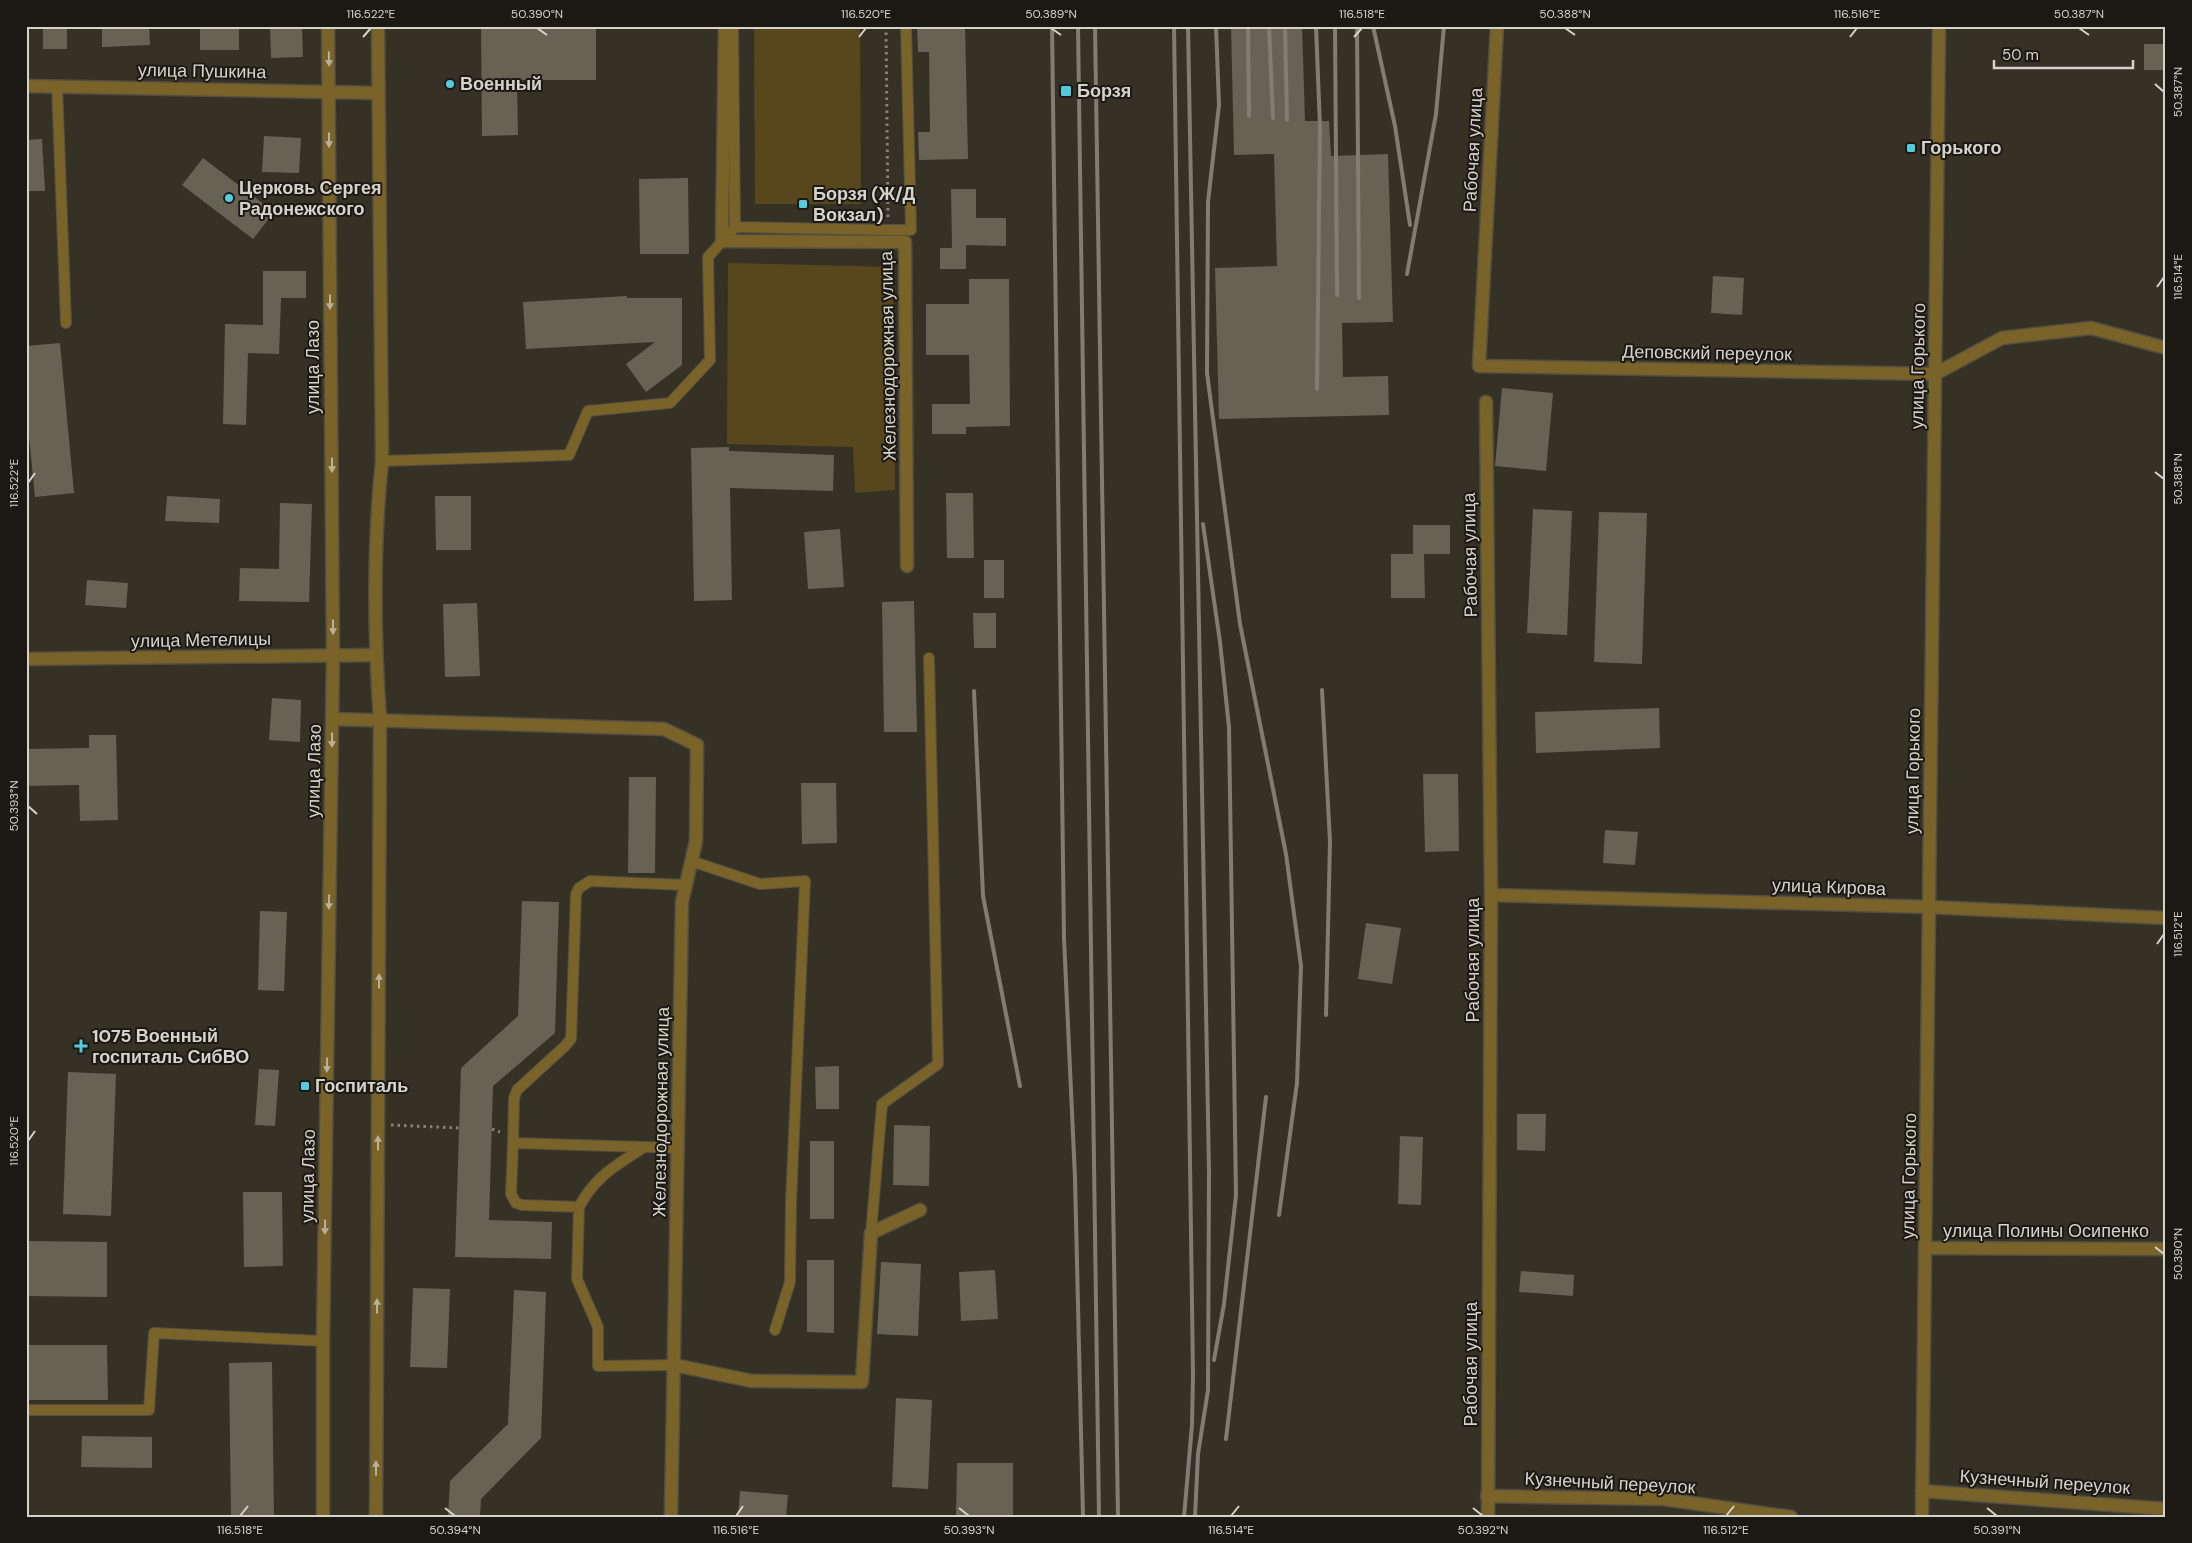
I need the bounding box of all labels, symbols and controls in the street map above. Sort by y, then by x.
text: 116.522°E [347,6,396,22]
text: 50.390°N [511,6,563,22]
text: 116.520°E [841,6,891,22]
text: 50.389°N [1025,6,1077,22]
text: 116.518°E [1339,6,1385,22]
text: 50.388°N [1539,6,1591,22]
text: 116.516°E [1834,6,1880,22]
text: 50.387°N [2054,6,2104,22]
scale bar [1994,38,2133,70]
text: 50 m [2002,45,2039,65]
one-way arrow [325,51,333,67]
street label: улица Пушкина [138,58,267,84]
text: 50.387°N [2170,67,2186,117]
place label: Военный [460,72,542,96]
marker: Военный [444,78,456,90]
place label: Борзя [1077,79,1131,103]
marker: Борзя [1059,84,1073,98]
street label: Рабочая улица [1458,86,1488,213]
one-way arrow [326,132,334,148]
place label: Горького [1921,136,2001,160]
marker: Горького [1905,142,1917,154]
place label: Церковь Сергея Радонежского [239,176,382,221]
place label: Борзя (Ж/Д Вокзал) [813,182,916,227]
marker: Церковь Сергея Радонежского [223,192,235,204]
marker: Борзя (Ж/Д Вокзал) [797,198,809,210]
street label: Железнодорожная улица [874,250,902,461]
text: 116.514°E [2170,254,2186,300]
one-way arrow [327,295,335,311]
street label: улица Горького [1905,303,1931,429]
street label: улица Лазо [301,320,325,414]
street label: Деповский переулок [1622,340,1792,366]
text: 50.388°N [2170,453,2186,505]
one-way arrow [328,457,336,473]
text: 116.522°E [6,458,22,507]
street label: Рабочая улица [1457,491,1483,618]
one-way arrow [329,620,337,636]
street label: улица Метелицы [131,627,271,653]
street label: улица Горького [1900,708,1926,834]
street label: улица Лазо [301,724,327,818]
one-way arrow [328,732,336,748]
text: 50.393°N [6,780,22,832]
street label: улица Кирова [1772,873,1887,901]
one-way arrow [325,895,333,911]
street label: Рабочая улица [1461,897,1485,1022]
text: 116.512°E [2170,911,2186,957]
one-way arrow [375,972,383,988]
street label: Железнодорожная улица [647,1006,675,1217]
place label: 1075 Военный госпиталь СибВО [92,1024,249,1069]
marker: 1075 Военный госпиталь СибВО [74,1039,88,1053]
one-way arrow [323,1057,331,1073]
place label: Госпиталь [315,1074,408,1098]
marker: Госпиталь [299,1080,311,1092]
street label: улица Горького [1896,1113,1922,1239]
text: 116.520°E [6,1116,22,1166]
street label: улица Лазо [295,1129,321,1223]
one-way arrow [374,1135,382,1151]
street label: улица Полины Осипенко [1943,1219,2149,1243]
one-way arrow [321,1220,329,1236]
text: 50.390°N [2170,1228,2186,1280]
one-way arrow [373,1297,381,1313]
street label: Рабочая улица [1459,1301,1483,1426]
one-way arrow [372,1460,380,1476]
street label: Кузнечный переулок [1959,1464,2131,1500]
street label: Кузнечный переулок [1524,1467,1696,1499]
text: 116.518°E [217,1522,263,1538]
text: 50.394°N [429,1522,481,1538]
text: 116.516°E [713,1522,759,1538]
text: 50.393°N [943,1522,995,1538]
text: 116.514°E [1208,1522,1254,1538]
text: 50.392°N [1458,1522,1508,1538]
text: 116.512°E [1703,1522,1749,1538]
text: 50.391°N [1973,1522,2021,1538]

